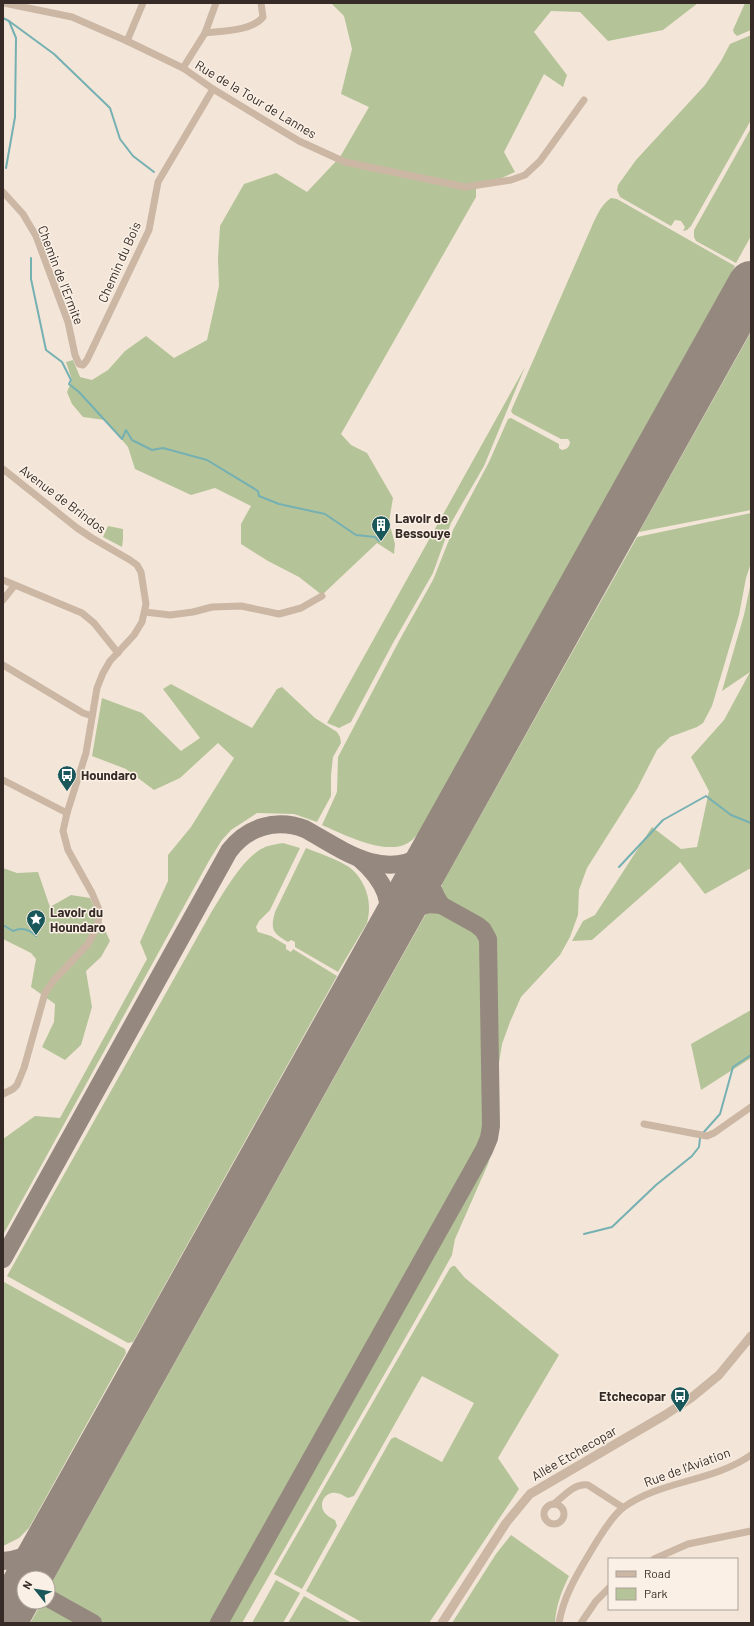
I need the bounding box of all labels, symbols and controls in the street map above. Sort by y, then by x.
street label: Rue de la Tour de Lannes [192,56,320,142]
street label: Chemin du Bois [94,219,144,305]
street label: Chemin de l'Ermite [35,223,87,327]
street label: Avenue de Brindos [17,461,109,537]
place label: Lavoir de Bessouye [395,510,451,541]
building icon: Lavoir de Bessouye [370,514,392,542]
bus stop icon: Houndaro [56,764,78,792]
place label: Houndaro [81,767,137,783]
place label: Lavoir du Houndaro [50,904,106,935]
place icon: Lavoir du Houndaro [25,908,47,936]
bus stop icon: Etchecopar [669,1385,691,1413]
place label: Etchecopar [599,1388,666,1404]
street label: Allée Etchecopar [529,1422,620,1484]
street label: Rue de l'Aviation [642,1444,732,1490]
legend [608,1558,738,1610]
text: Road [644,1566,671,1580]
north arrow [16,1570,56,1610]
text: N [19,1578,34,1591]
text: Park [644,1586,668,1600]

